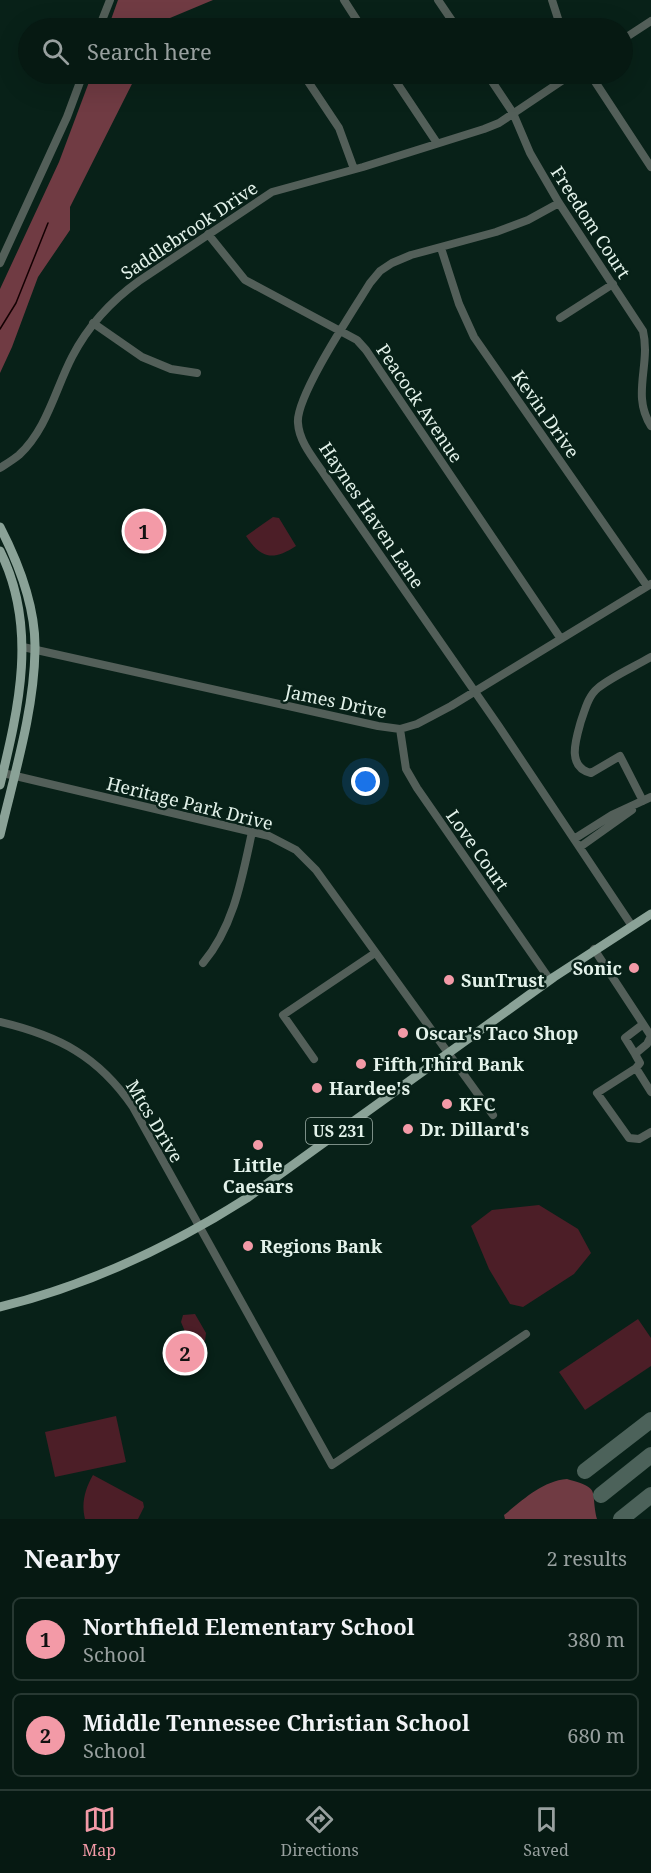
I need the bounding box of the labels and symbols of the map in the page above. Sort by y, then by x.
street label: Freedom Court [546,161,636,283]
street label: Saddlebrook Drive [116,175,262,285]
street label: Peacock Avenue [371,339,469,467]
street label: Kevin Drive [507,365,585,463]
street label: Haynes Haven Lane [314,437,430,593]
pin: 1 [124,508,164,554]
street label: James Drive [282,678,389,723]
your location [351,767,380,796]
street label: Heritage Park Drive [104,771,276,835]
street label: Love Court [441,805,515,895]
place label: Sonic [573,956,622,980]
marker: Sonic [627,961,641,975]
place label: SunTrust [461,968,545,992]
marker: SunTrust [442,973,456,987]
place label: Oscar's Taco Shop [415,1021,578,1045]
marker: Oscar's Taco Shop [396,1026,410,1040]
place label: Fifth Third Bank [373,1052,525,1076]
marker: Fifth Third Bank [354,1057,368,1071]
street label: Mtcs Drive [121,1075,189,1167]
place label: Hardee's [329,1076,410,1100]
marker: Hardee's [310,1081,324,1095]
place label: KFC [459,1092,495,1116]
marker: KFC [440,1097,454,1111]
place label: Dr. Dillard's [420,1117,530,1141]
road number: US 231 [306,1118,372,1144]
marker: Dr. Dillard's [401,1122,415,1136]
marker: Little Caesars [251,1138,265,1152]
place label: Little Caesars [223,1153,294,1198]
place label: Regions Bank [260,1234,383,1258]
marker: Regions Bank [241,1239,255,1253]
pin: 2 [166,1330,204,1376]

